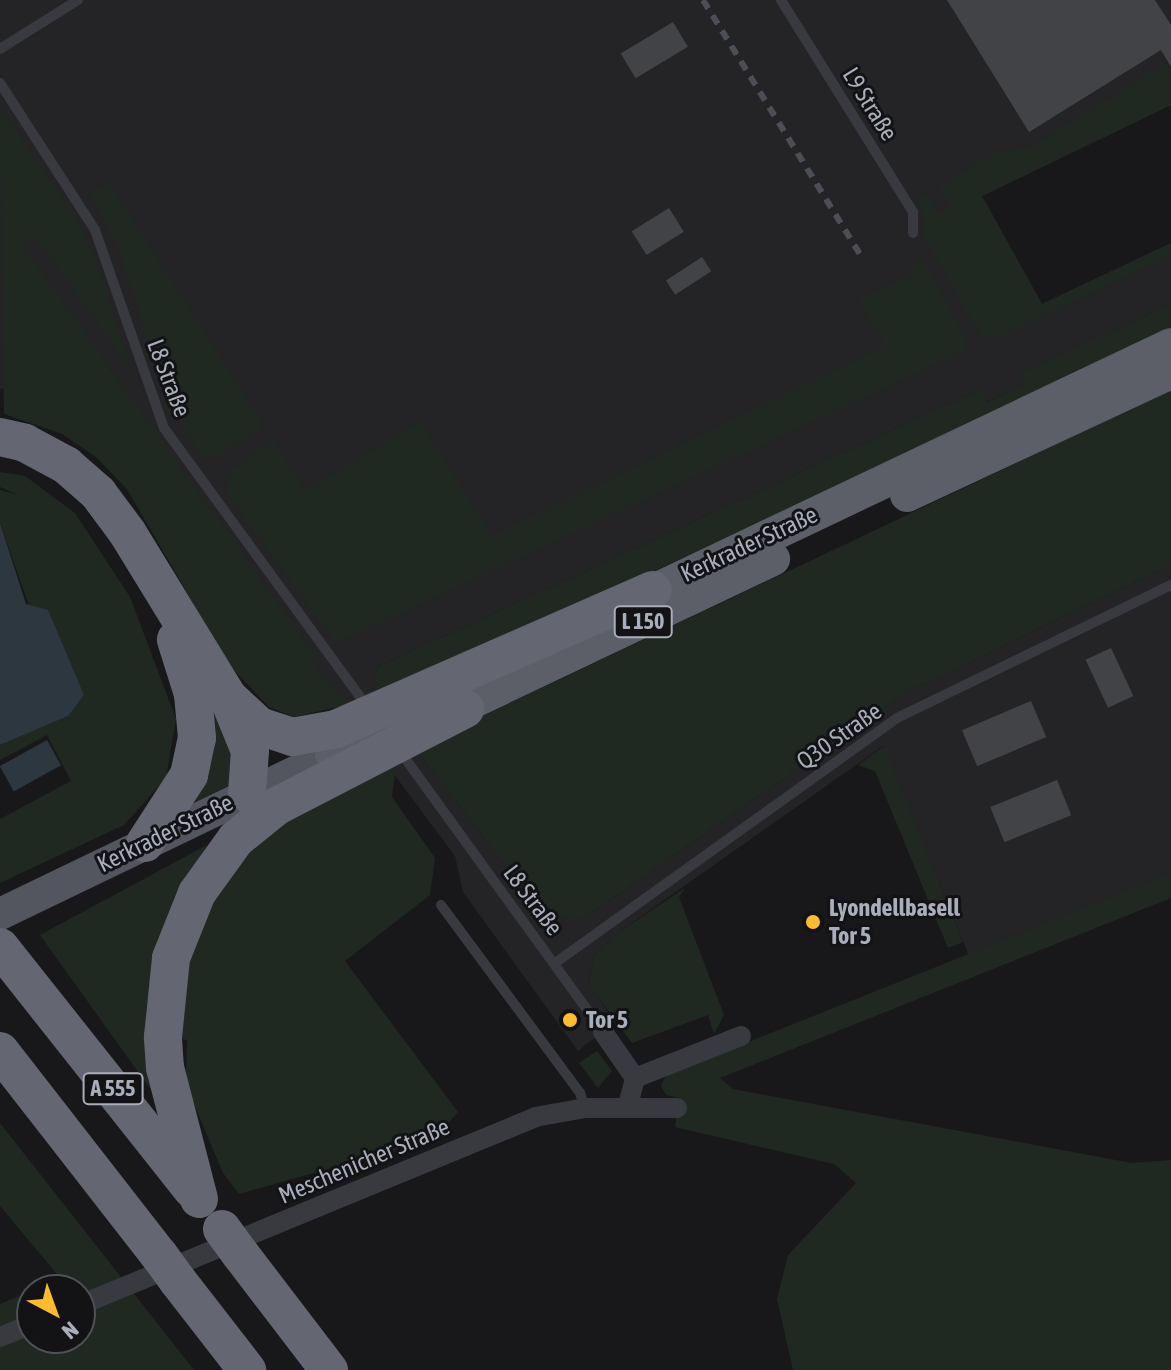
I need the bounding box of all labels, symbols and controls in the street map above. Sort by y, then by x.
street label: L9 Straße [836,62,904,146]
street label: L8 Straße [141,335,197,421]
street label: Kerkrader Straße [676,500,822,588]
road number: L 150 [613,604,673,640]
street label: Q30 Straße [791,696,887,776]
street label: Kerkrader Straße [93,788,237,878]
street label: L8 Straße [497,859,569,941]
place label: Lyondellbasell Tor 5 [829,894,960,950]
marker: Lyondellbasell Tor 5 [804,913,822,931]
place label: Tor 5 [586,1006,628,1034]
marker: Tor 5 [561,1011,579,1029]
road number: A 555 [81,1071,145,1107]
street label: Meschenicher Straße [274,1112,454,1210]
north arrow [16,1274,96,1354]
text: N [57,1317,84,1345]

